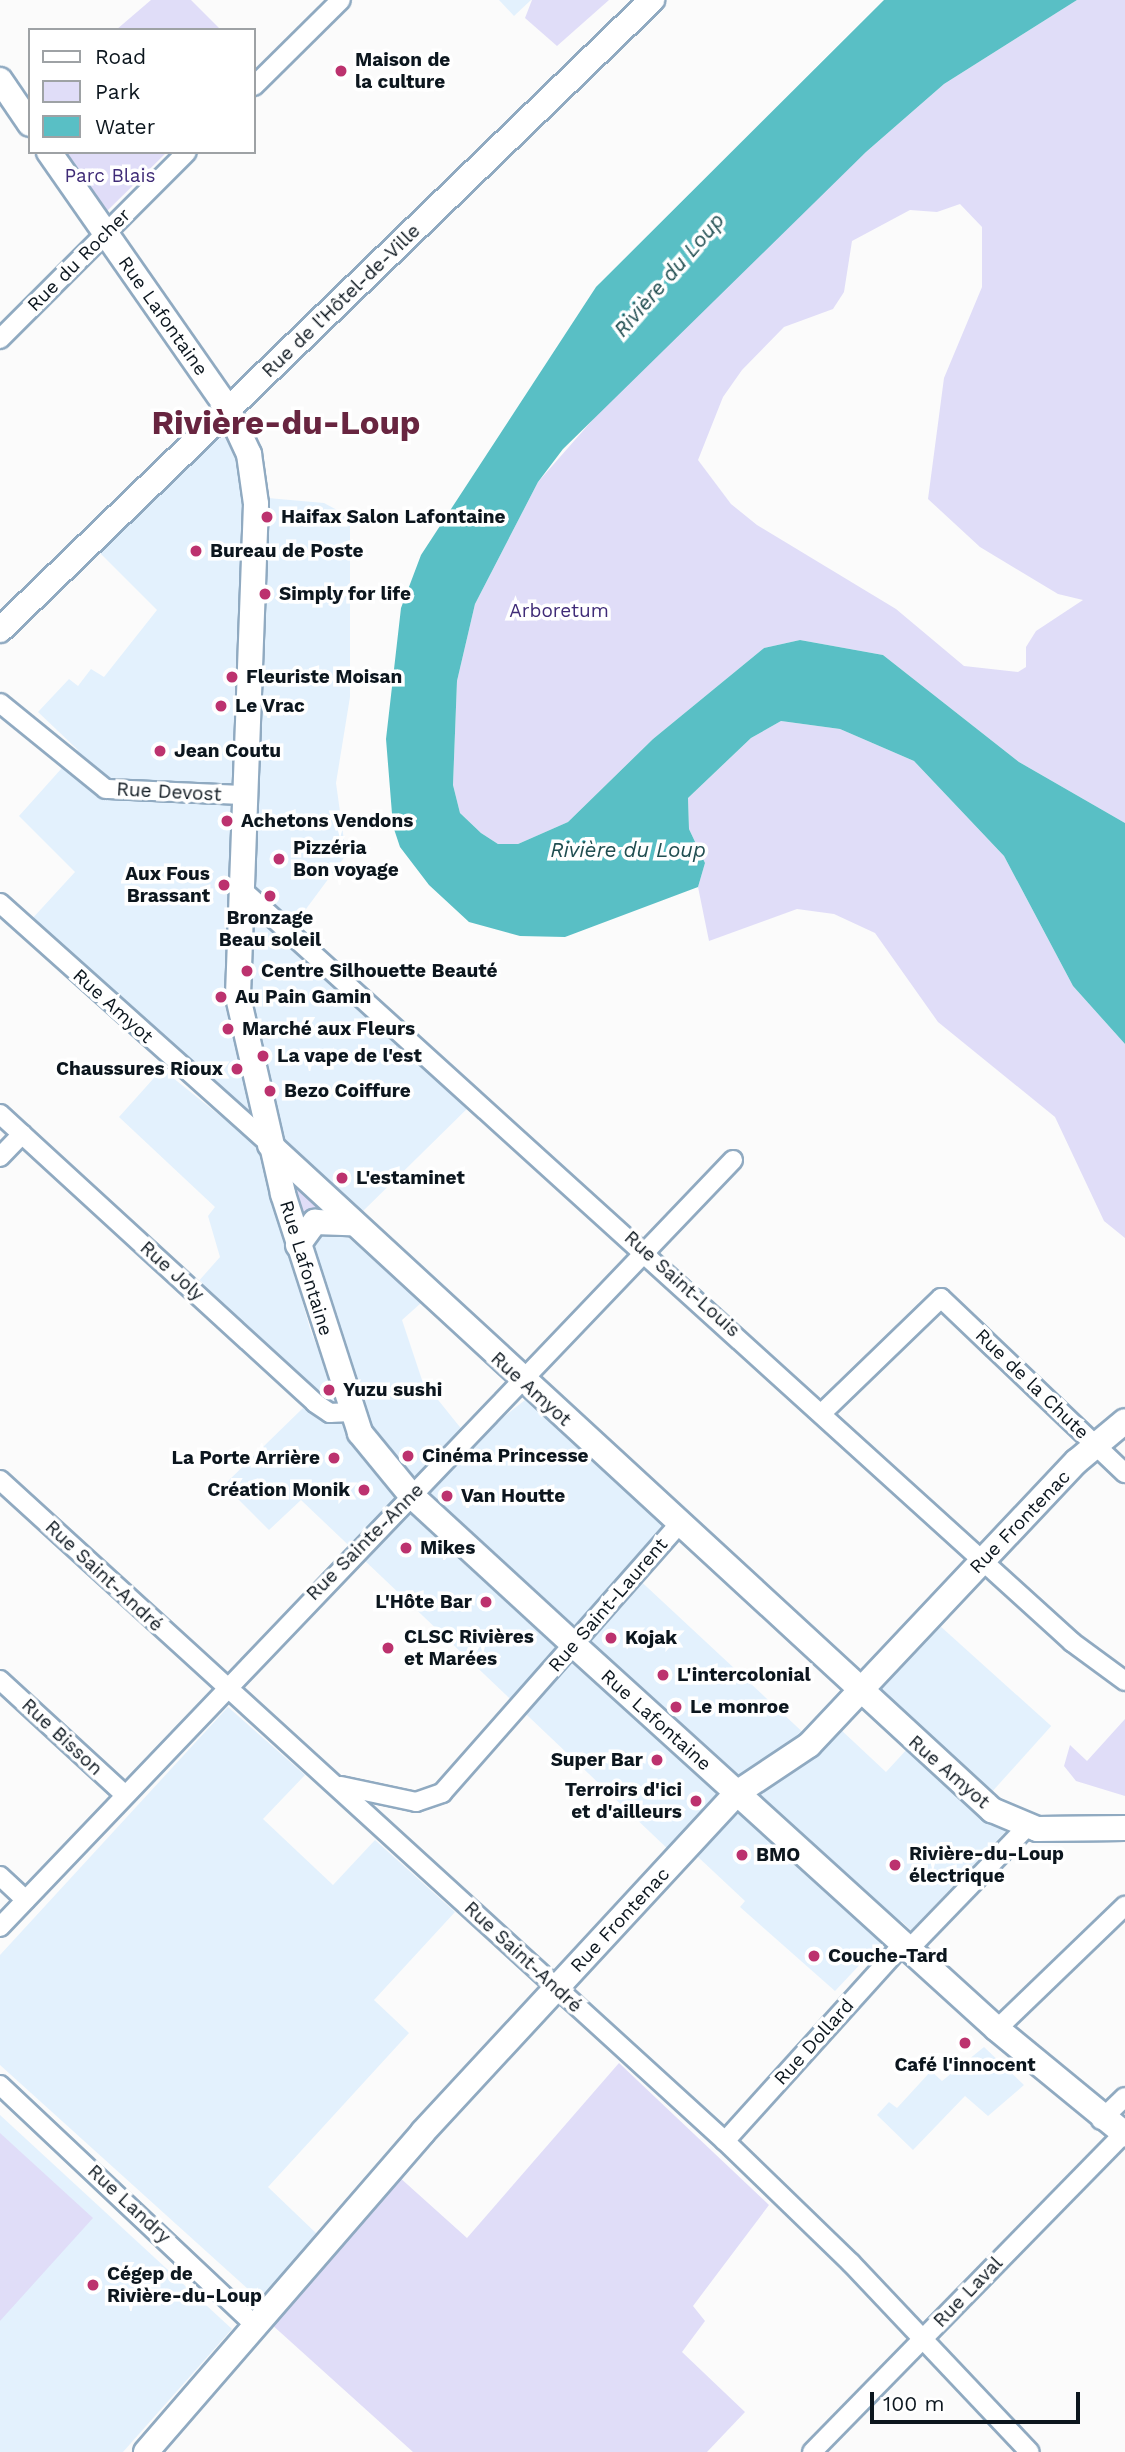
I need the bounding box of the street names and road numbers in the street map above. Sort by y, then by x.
street label: Rue du Rocher [23,204,135,316]
street label: Rue de l'Hôtel-de-Ville [257,220,425,382]
street label: Rue Lafontaine [113,252,213,380]
street label: Rue Devost [116,778,222,806]
street label: Rue Amyot [68,964,158,1048]
street label: Rue Lafontaine [275,1198,337,1338]
street label: Rue Saint-Louis [619,1226,745,1342]
street label: Rue Joly [135,1236,209,1306]
street label: Rue de la Chute [970,1324,1094,1444]
street label: Rue Amyot [486,1347,576,1431]
street label: Rue Frontenac [965,1466,1075,1578]
street label: Rue Sainte-Anne [302,1479,428,1605]
street label: Rue Saint-André [40,1516,168,1636]
street label: Rue Saint-Laurent [544,1533,672,1677]
street label: Rue Lafontaine [596,1665,716,1775]
street label: Rue Bisson [17,1694,107,1780]
street label: Rue Amyot [903,1730,995,1814]
street label: Rue Frontenac [566,1863,674,1977]
street label: Rue Saint-André [459,1897,587,2017]
street label: Rue Dollard [769,1994,859,2090]
street label: Rue Landry [83,2160,175,2248]
street label: Rue Laval [929,2252,1007,2332]

